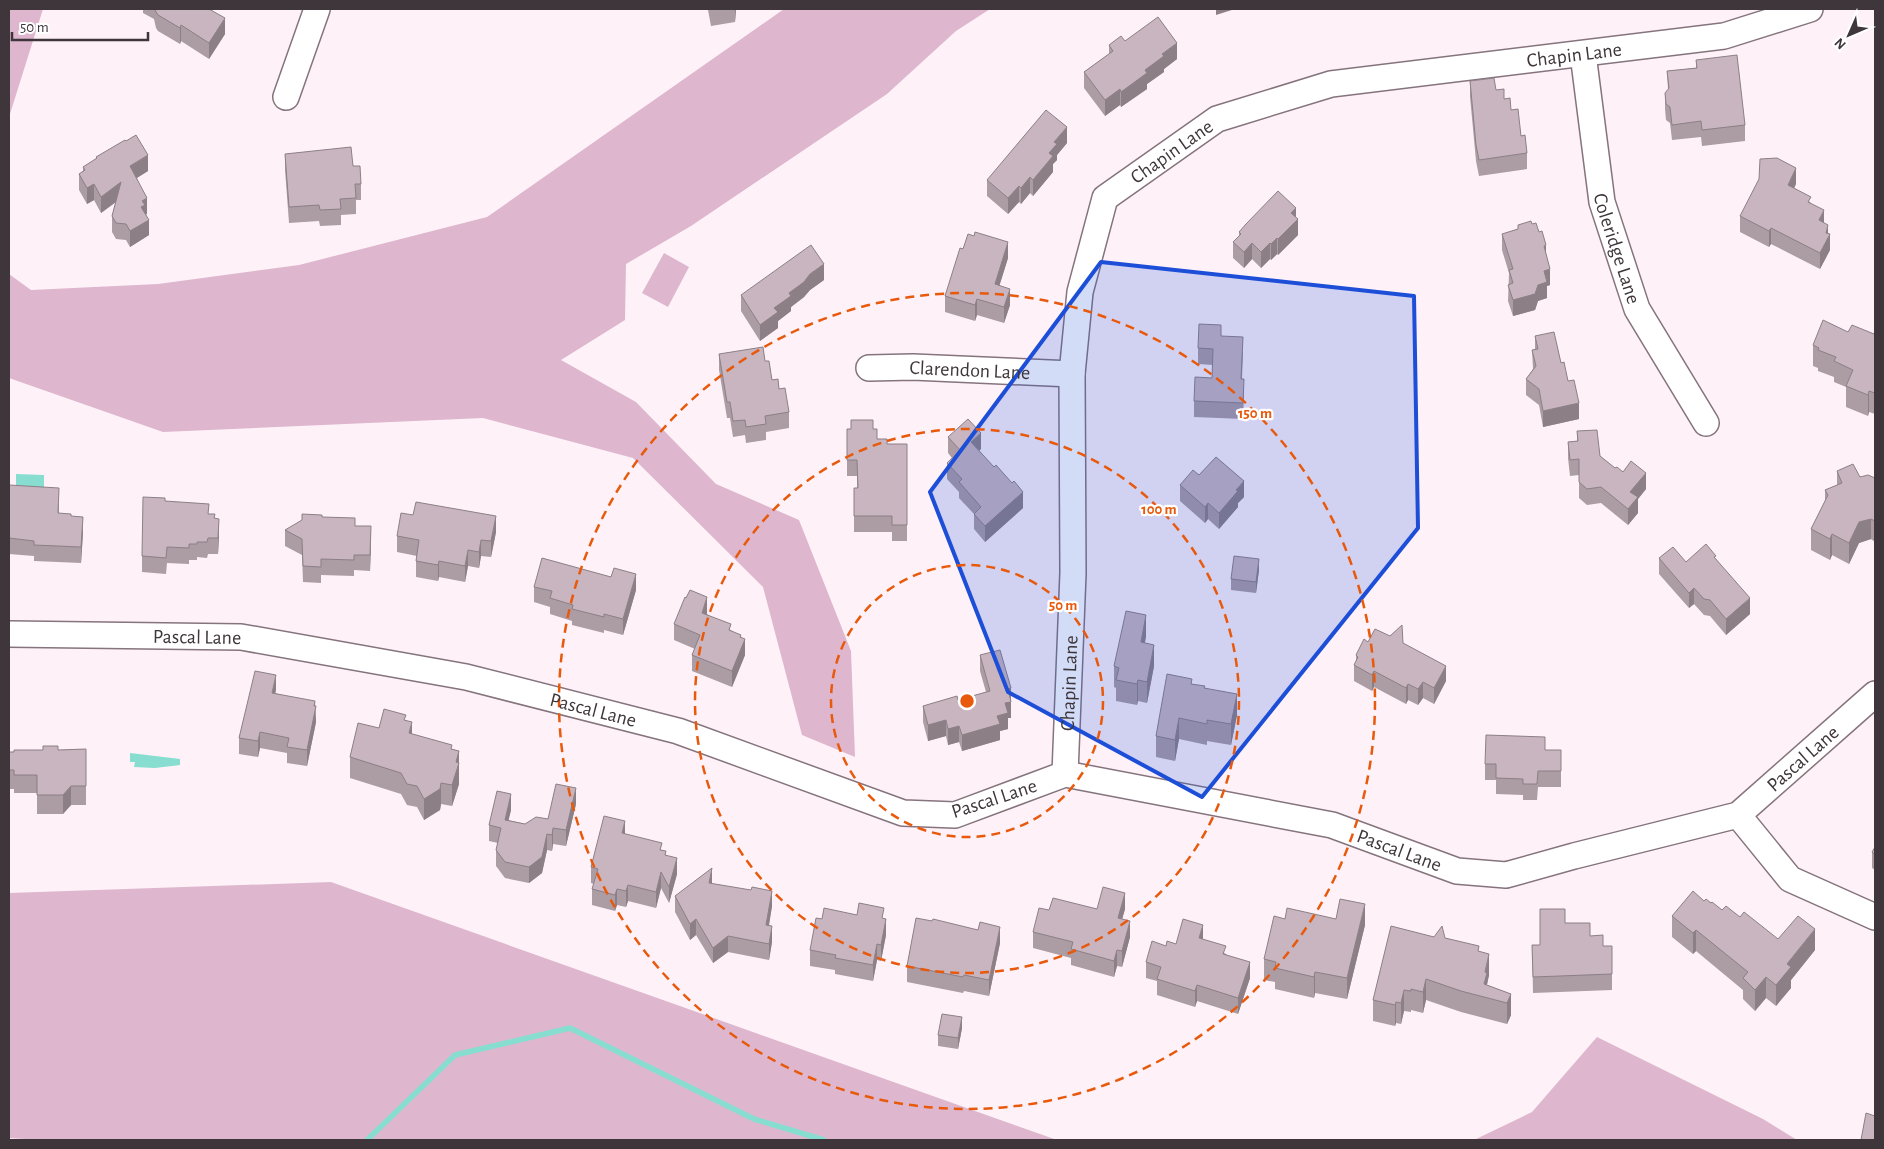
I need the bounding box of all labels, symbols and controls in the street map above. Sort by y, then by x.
scale bar [12,10,149,42]
north arrow [1824,10,1874,60]
text: 50 m [20,20,49,35]
text: N [1832,35,1849,52]
street label: Chapin Lane [1525,40,1623,71]
street label: Chapin Lane [1127,116,1217,188]
street label: Coleridge Lane [1590,192,1644,306]
street label: Clarendon Lane [909,358,1031,383]
text: 150 m [1238,406,1272,421]
text: 100 m [1141,502,1177,517]
text: 50 m [1049,598,1077,613]
street label: Pascal Lane [153,627,241,648]
street label: Chapin Lane [1058,635,1082,731]
street label: Pascal Lane [548,690,638,731]
centre of rings [958,692,976,710]
street label: Pascal Lane [1763,722,1843,796]
street label: Pascal Lane [949,776,1039,822]
street label: Pascal Lane [1354,826,1444,875]

